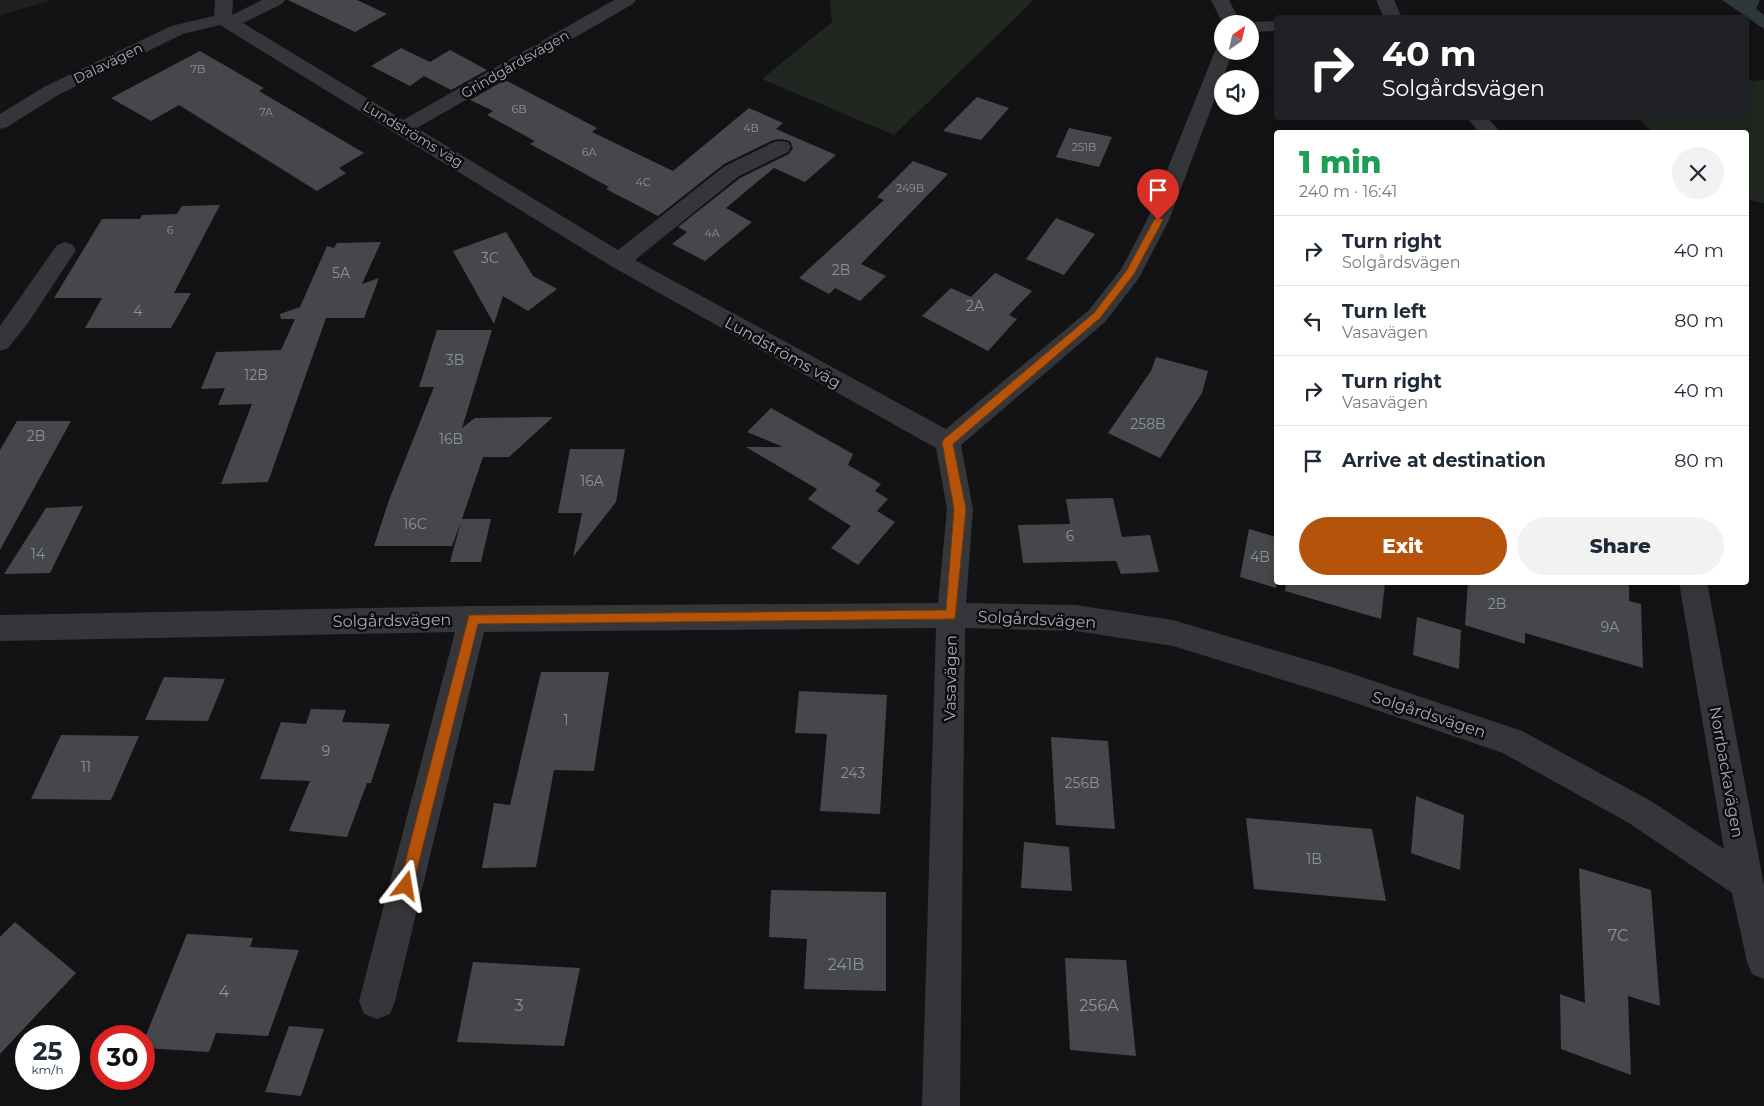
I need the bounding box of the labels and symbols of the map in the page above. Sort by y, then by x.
north arrow [1214,15,1259,60]
street label: Grindgårdsvägen [458,26,572,102]
street label: Dalavägen [70,39,146,87]
house number: 7B [191,62,205,76]
street label: Lundströms väg [360,97,466,171]
house number: 6B [512,102,527,116]
house number: 7A [259,105,273,119]
house number: 4B [743,121,759,135]
house number: 251B [1072,140,1096,154]
house number: 6A [582,145,596,159]
pin [1137,169,1179,220]
house number: 4C [635,175,651,189]
house number: 249B [896,181,924,195]
house number: 6 [167,223,174,237]
house number: 4A [704,226,720,240]
house number: 3C [481,249,499,267]
house number: 2B [832,261,850,279]
house number: 5A [332,264,351,282]
house number: 2A [966,297,985,315]
house number: 4 [133,302,143,320]
street label: Lundströms väg [721,313,844,392]
house number: 3B [446,351,464,369]
house number: 12B [244,366,268,384]
house number: 258B [1130,415,1166,433]
house number: 2B [27,427,45,445]
house number: 16B [439,430,463,448]
house number: 16A [580,472,605,490]
house number: 16C [403,515,427,533]
house number: 6 [1066,527,1075,545]
house number: 14 [31,545,46,563]
house number: 4B [1250,548,1270,566]
house number: 2B [1488,595,1506,613]
street label: Solgårdsvägen [977,607,1097,632]
street label: Solgårdsvägen [333,610,451,631]
house number: 9A [1601,618,1620,636]
street label: Vasavägen [940,635,961,721]
street label: Solgårdsvägen [1370,687,1488,742]
street label: Norrbackavägen [1706,705,1747,839]
house number: 1 [563,711,569,729]
house number: 9 [322,742,330,760]
house number: 11 [81,758,91,776]
house number: 243 [841,764,865,782]
house number: 256B [1065,774,1099,792]
house number: 1B [1306,850,1322,868]
position arrow [379,859,431,911]
house number: 7C [1608,926,1628,945]
house number: 241B [828,955,864,974]
house number: 4 [219,982,230,1001]
house number: 3 [514,996,524,1015]
house number: 256A [1079,996,1119,1015]
speed limit sign: 30 [90,1025,155,1090]

